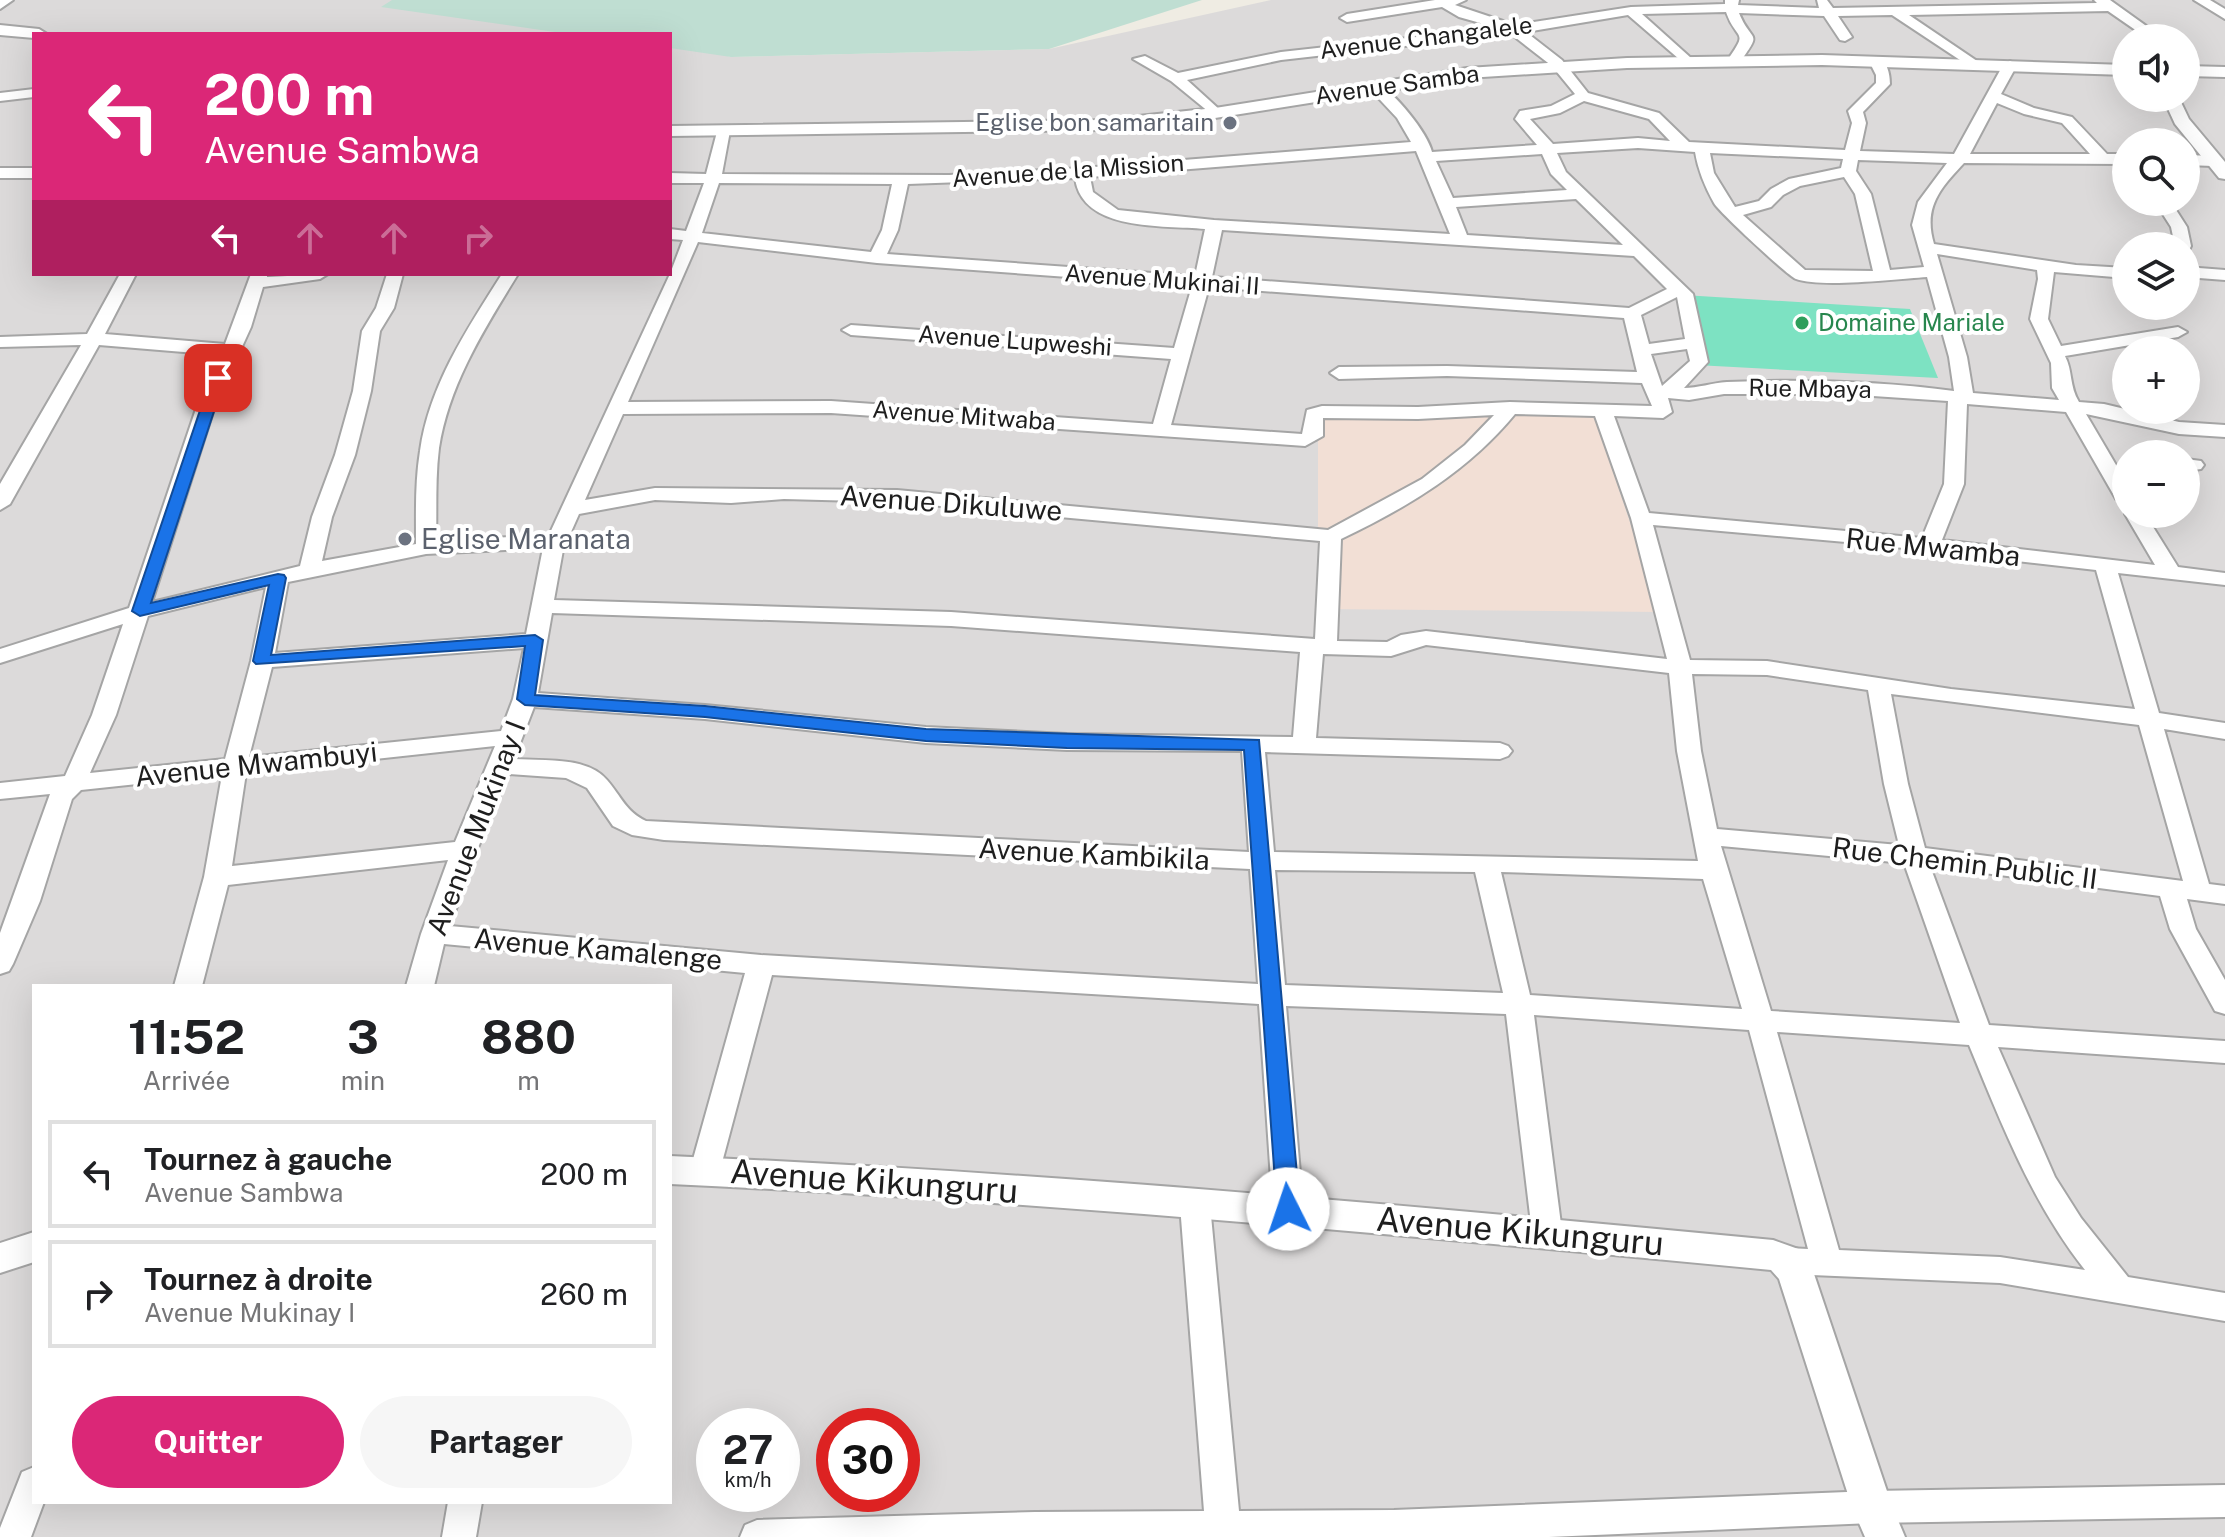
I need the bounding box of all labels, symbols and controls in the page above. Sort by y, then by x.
street label: Avenue Changalele [1318,10,1534,64]
map controls [2112,24,2200,528]
button: sound [2112,24,2200,112]
street label: Avenue Samba [1313,59,1481,109]
text: 200 m [204,62,374,128]
icon: left [72,64,176,168]
place label: Eglise bon samaritain [975,108,1214,136]
marker: Eglise bon samaritain [1221,114,1239,132]
button: search [2112,128,2200,216]
text: Avenue Sambwa [204,129,480,171]
street label: Avenue de la Mission [951,148,1185,192]
icon: left [204,216,248,260]
icon: ahead [288,216,332,260]
icon: ahead [372,216,416,260]
icon: right [456,216,500,260]
button: layers [2112,232,2200,320]
street label: Avenue Mukinai II [1064,258,1261,300]
place label: Domaine Mariale [1818,308,2005,336]
marker: Domaine Mariale [1793,314,1811,332]
street label: Avenue Lupweshi [917,319,1113,361]
button: + [2112,336,2200,424]
pin [184,344,252,412]
icon: arrive [196,356,240,400]
street label: Rue Mbaya [1748,373,1872,403]
street label: Avenue Mitwaba [871,395,1057,435]
button: − [2112,440,2200,528]
street label: Avenue Dikuluwe [839,478,1063,527]
street label: Rue Mwamba [1844,521,2022,572]
place label: Eglise Maranata [421,522,631,555]
marker: Eglise Maranata [396,530,414,548]
street label: Avenue Mukinay I [419,716,532,940]
street label: Avenue Mwambuyi [133,734,379,793]
street label: Rue Chemin Public II [1831,830,2100,895]
street label: Avenue Kambikila [977,831,1211,876]
street label: Avenue Kamalenge [472,921,724,976]
text: 11:52 [128,1008,245,1065]
text: 3 [347,1008,379,1065]
text: 880 [481,1008,576,1065]
text: Arrivée [143,1065,230,1096]
text: min [341,1065,385,1096]
text: m [517,1065,540,1096]
text: Tournez à gauche [144,1141,392,1177]
street label: Avenue Kikunguru [729,1151,1019,1211]
icon: left [76,1152,120,1196]
text: 200 m [540,1156,628,1192]
position arrow [1246,1167,1330,1251]
text: Avenue Sambwa [144,1177,343,1208]
street label: Avenue Kikunguru [1375,1199,1665,1263]
text: Tournez à droite [144,1261,373,1297]
icon: right [76,1272,120,1316]
text: 260 m [540,1276,628,1312]
text: Avenue Mukinay I [144,1297,355,1328]
button: Quitter [72,1396,344,1488]
button: Partager [360,1396,632,1488]
speed limit sign: 30 [816,1408,920,1512]
text: 27 [723,1426,773,1473]
text: km/h [724,1468,772,1492]

